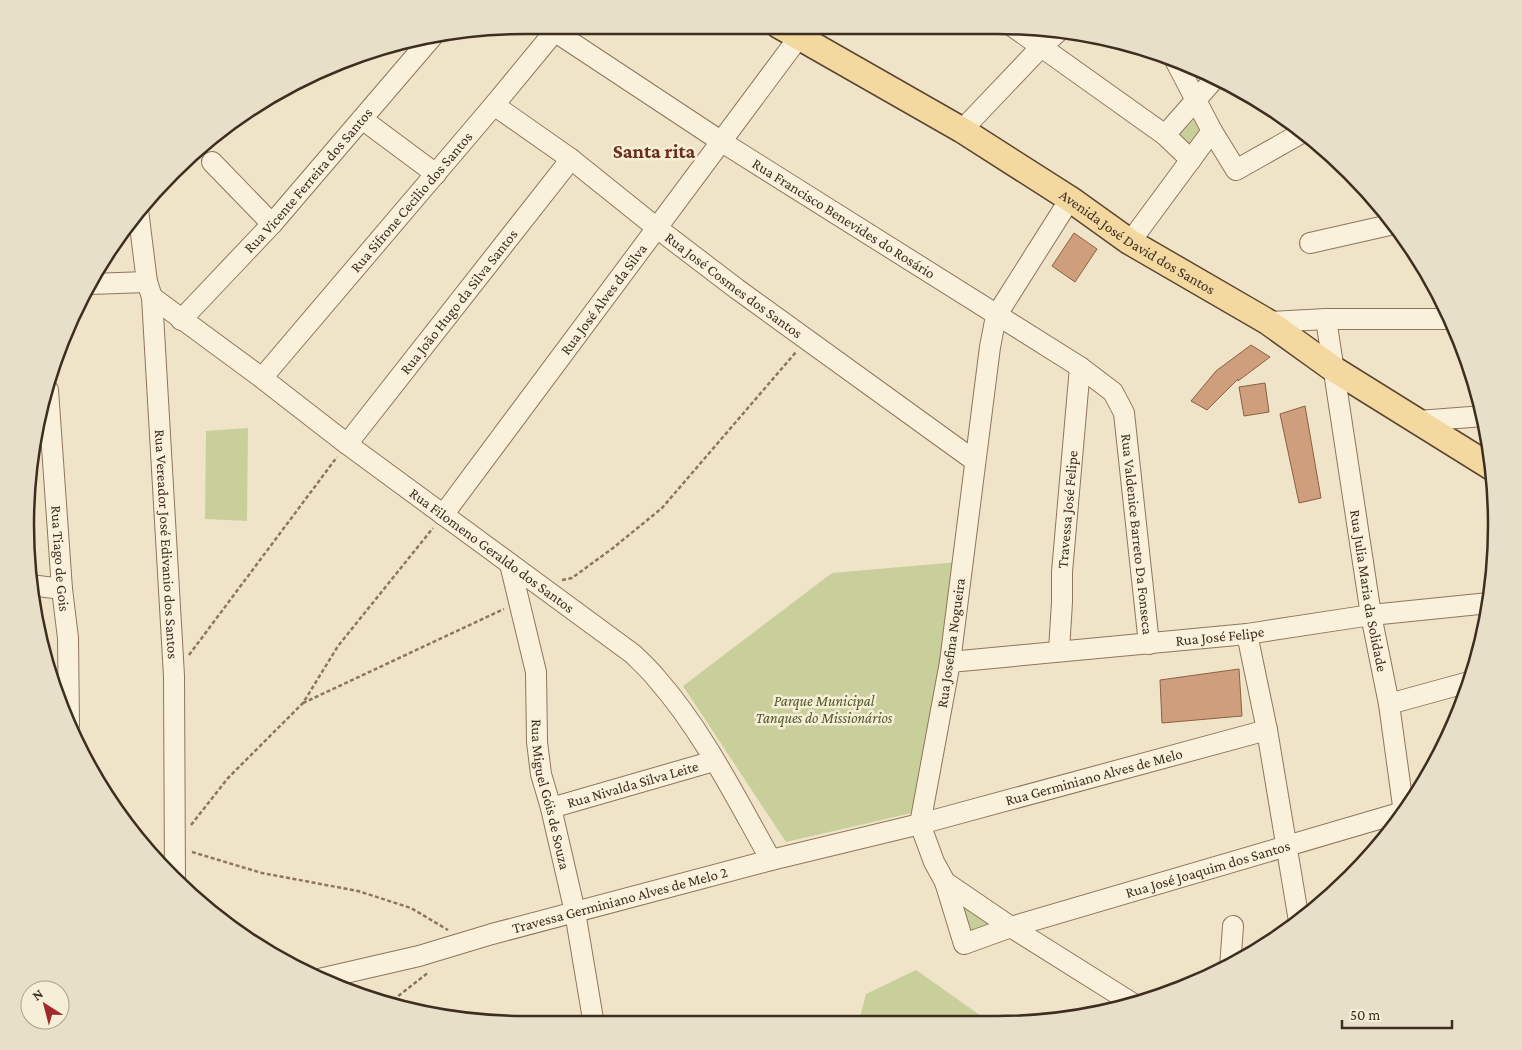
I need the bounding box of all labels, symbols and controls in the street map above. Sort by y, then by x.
street label: Rua Vicente Ferreira dos Santos [241,105,376,256]
street label: Rua Sifrone Cecilio dos Santos [347,128,476,275]
district label: Santa rita [613,140,696,162]
street label: Rua Francisco Benevides do Rosário [750,155,938,282]
street label: Avenida José David dos Santos [1057,187,1218,298]
street label: Rua João Hugo da Silva Santos [397,226,521,377]
street label: Rua José Cosmes dos Santos [662,229,805,342]
street label: Rua José Alves da Silva [557,241,650,358]
street label: Rua Vereador José Edivanio dos Santos [152,429,181,660]
street label: Rua Valdenice Barreto Da Fonseca [1118,433,1156,635]
street label: Travessa José Felipe [1054,449,1081,569]
street label: Rua Filomeno Geraldo dos Santos [407,485,577,616]
street label: Rua Tiago de Gois [48,505,73,613]
street label: Rua Julia Maria da Solidade [1347,509,1390,673]
street label: Rua Josefina Nogueira [934,577,969,709]
street label: Rua José Felipe [1175,623,1266,649]
park label: Parque Municipal Tanques do Missionários [756,693,893,727]
street label: Rua Miguel Góis de Souza [529,719,573,871]
street label: Rua Germiniano Alves de Melo [1004,745,1184,809]
street label: Rua Nivalda Silva Leite [565,758,701,811]
street label: Rua José Joaquim dos Santos [1124,837,1292,901]
street label: Travessa Germiniano Alves de Melo 2 [510,864,729,936]
north arrow [20,980,70,1030]
text: N [29,985,46,1004]
scale bar [1342,998,1452,1030]
text: 50 m [1350,1007,1380,1023]

